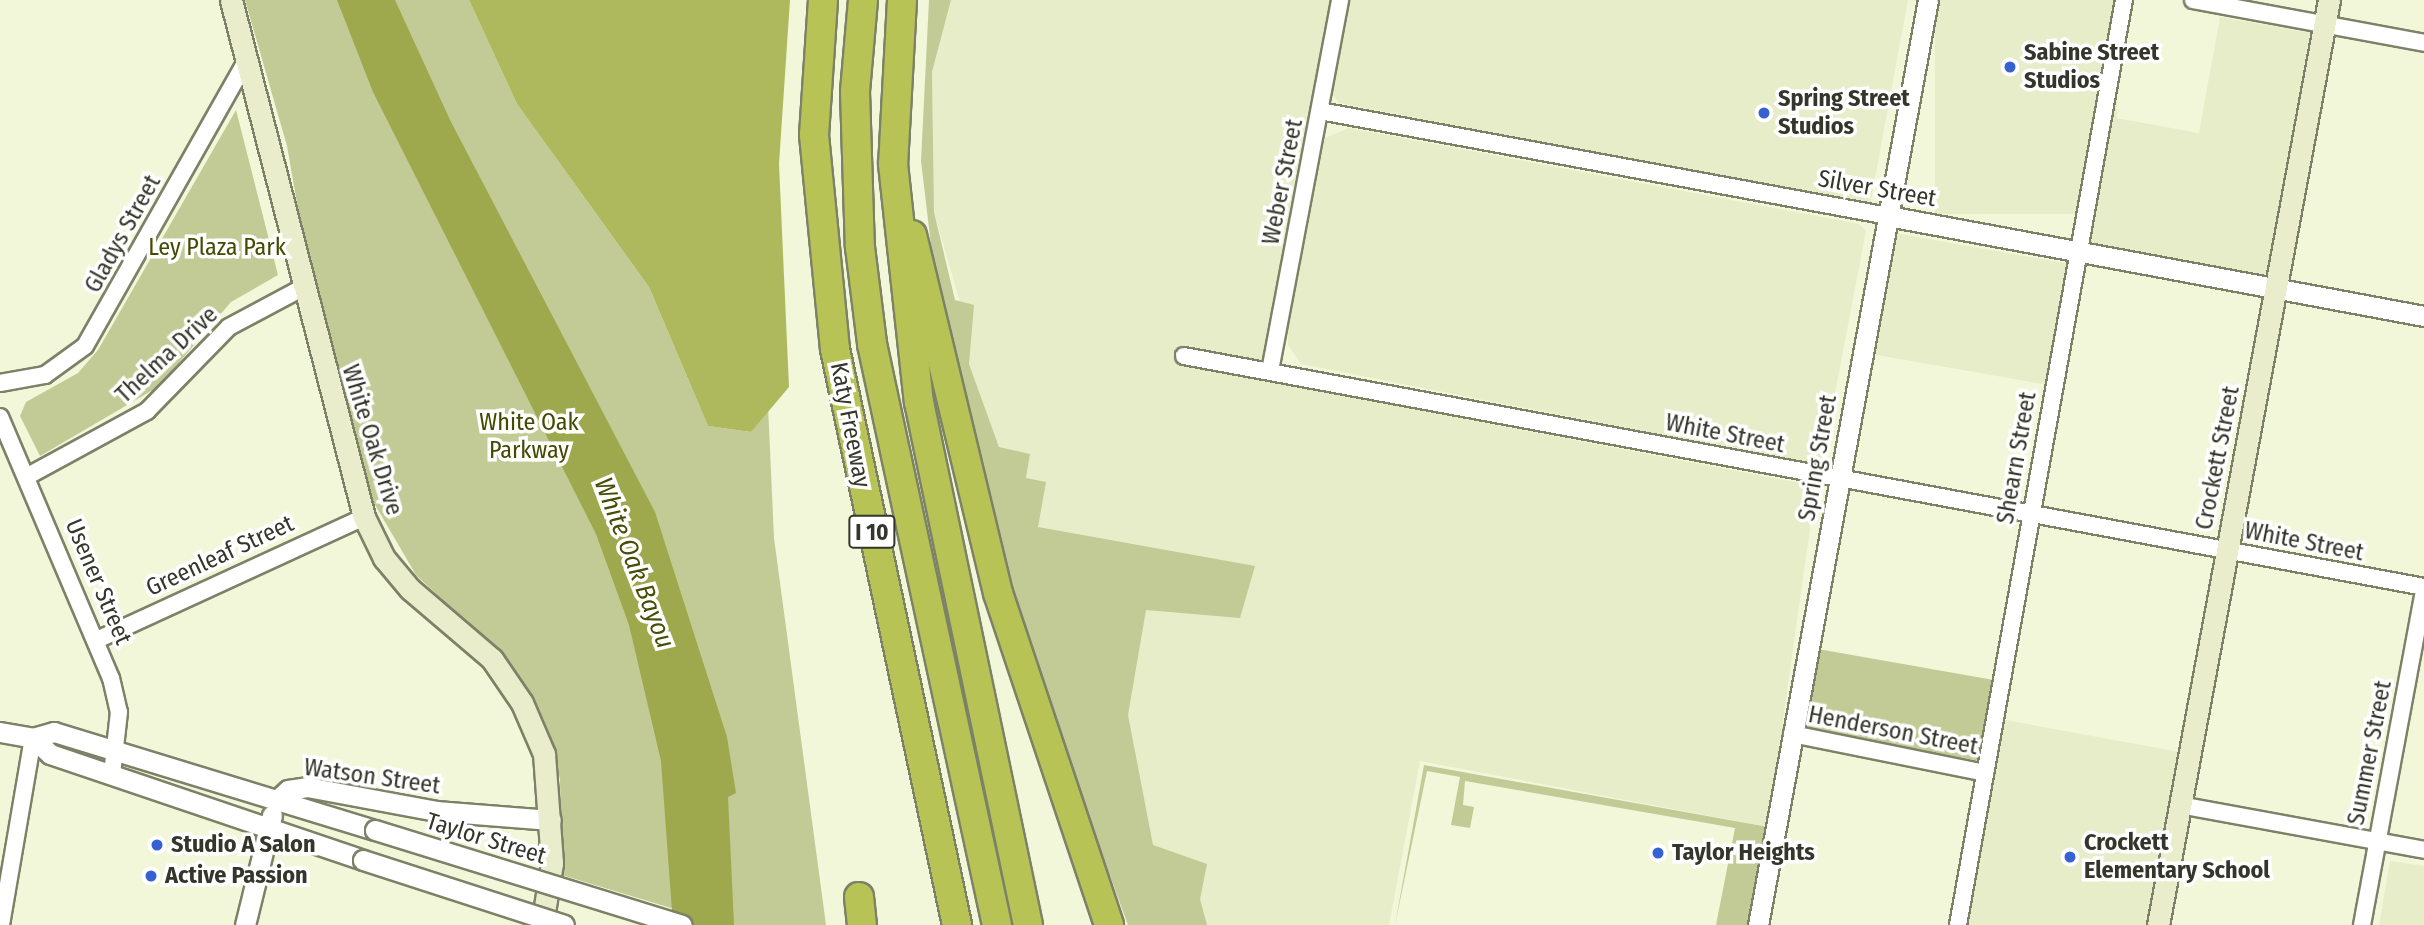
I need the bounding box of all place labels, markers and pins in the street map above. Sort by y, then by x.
place label: Sabine Street Studios [2024,39,2159,95]
marker: Sabine Street Studios [2002,59,2018,75]
place label: Spring Street Studios [1778,85,1910,141]
marker: Spring Street Studios [1756,105,1772,121]
place label: Crockett Elementary School [2084,829,2270,885]
place label: Studio A Salon [171,831,315,859]
marker: Studio A Salon [149,837,165,853]
place label: Taylor Heights [1672,839,1815,867]
marker: Taylor Heights [1650,845,1666,861]
marker: Crockett Elementary School [2062,849,2078,865]
place label: Active Passion [165,862,308,890]
marker: Active Passion [143,868,159,884]

